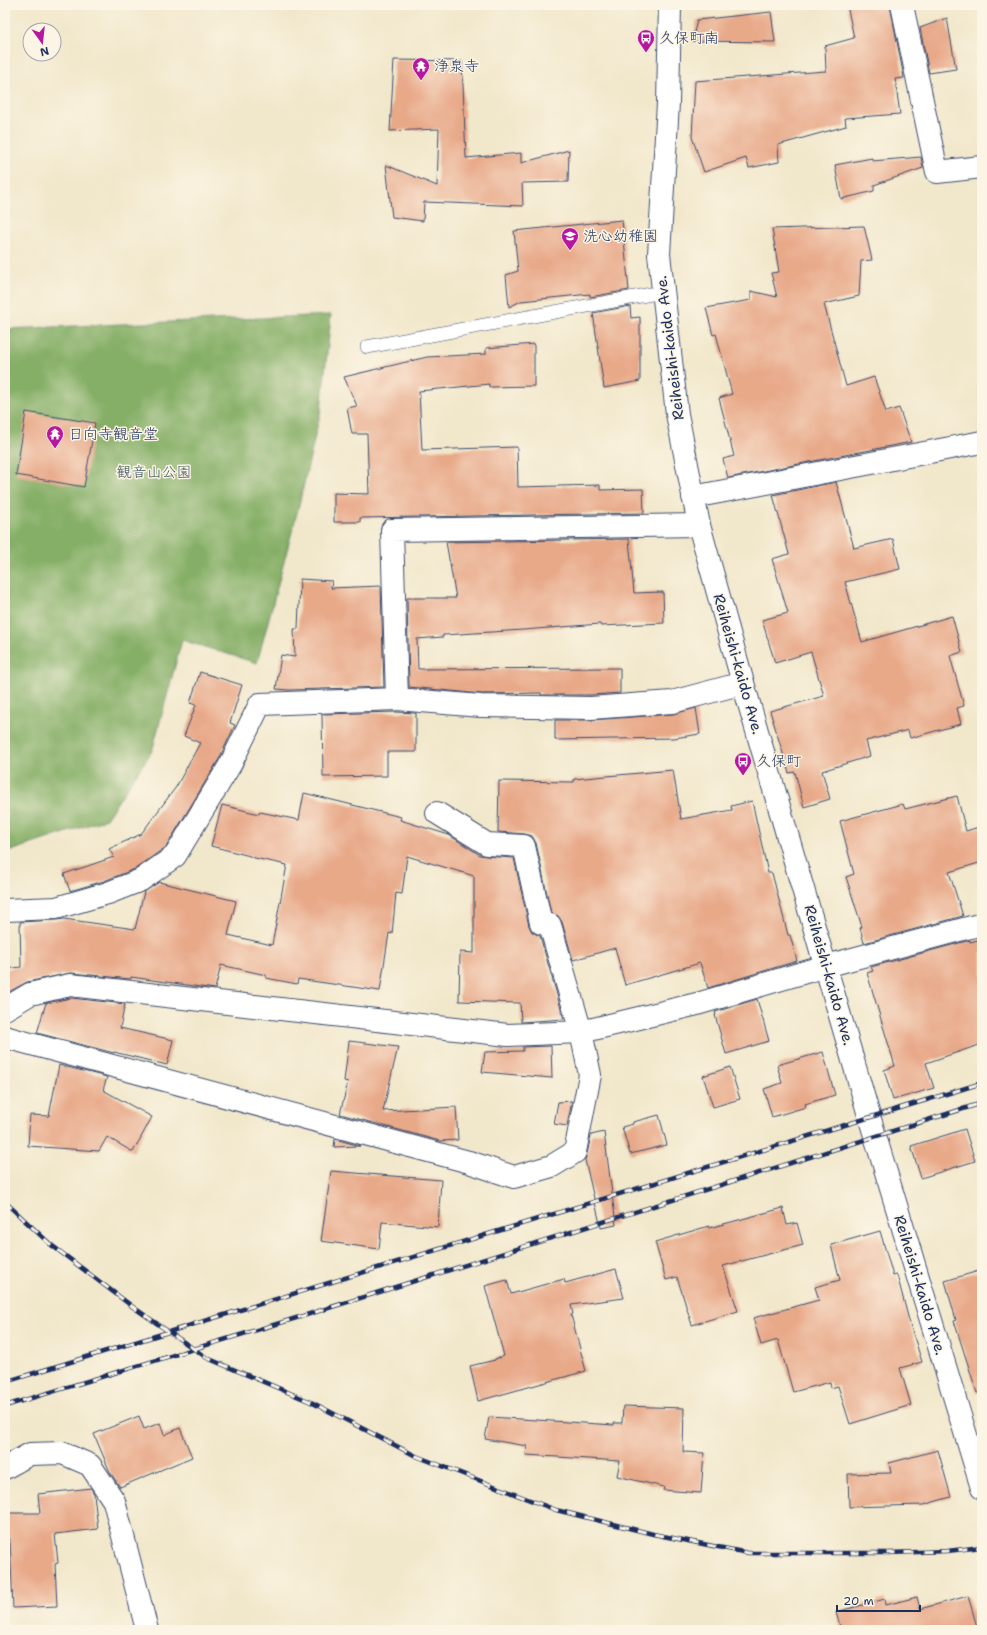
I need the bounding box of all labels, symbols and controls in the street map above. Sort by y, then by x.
north arrow [22,22,62,62]
bus stop icon: 久保町南 [636,28,656,53]
place label: 久保町南 [659,28,719,48]
text: N [38,43,51,60]
temple icon: 浄泉寺 [411,56,431,81]
place label: 浄泉寺 [434,56,479,76]
school or university icon: 洗心幼稚園 [560,226,580,251]
place label: 洗心幼稚園 [583,226,658,246]
street label: Reiheishi-kaido Ave. [651,274,689,421]
temple icon: 日向寺観音堂 [45,424,65,449]
place label: 日向寺観音堂 [68,424,158,444]
park label: 観音山公園 [116,462,192,482]
street label: Reiheishi-kaido Ave. [708,591,768,737]
bus stop icon: 久保町 [733,751,753,776]
place label: 久保町 [756,751,802,771]
street label: Reiheishi-kaido Ave. [799,902,859,1048]
street label: Reiheishi-kaido Ave. [889,1213,951,1358]
scale bar [837,1587,920,1613]
text: 20 m [843,1593,874,1609]

